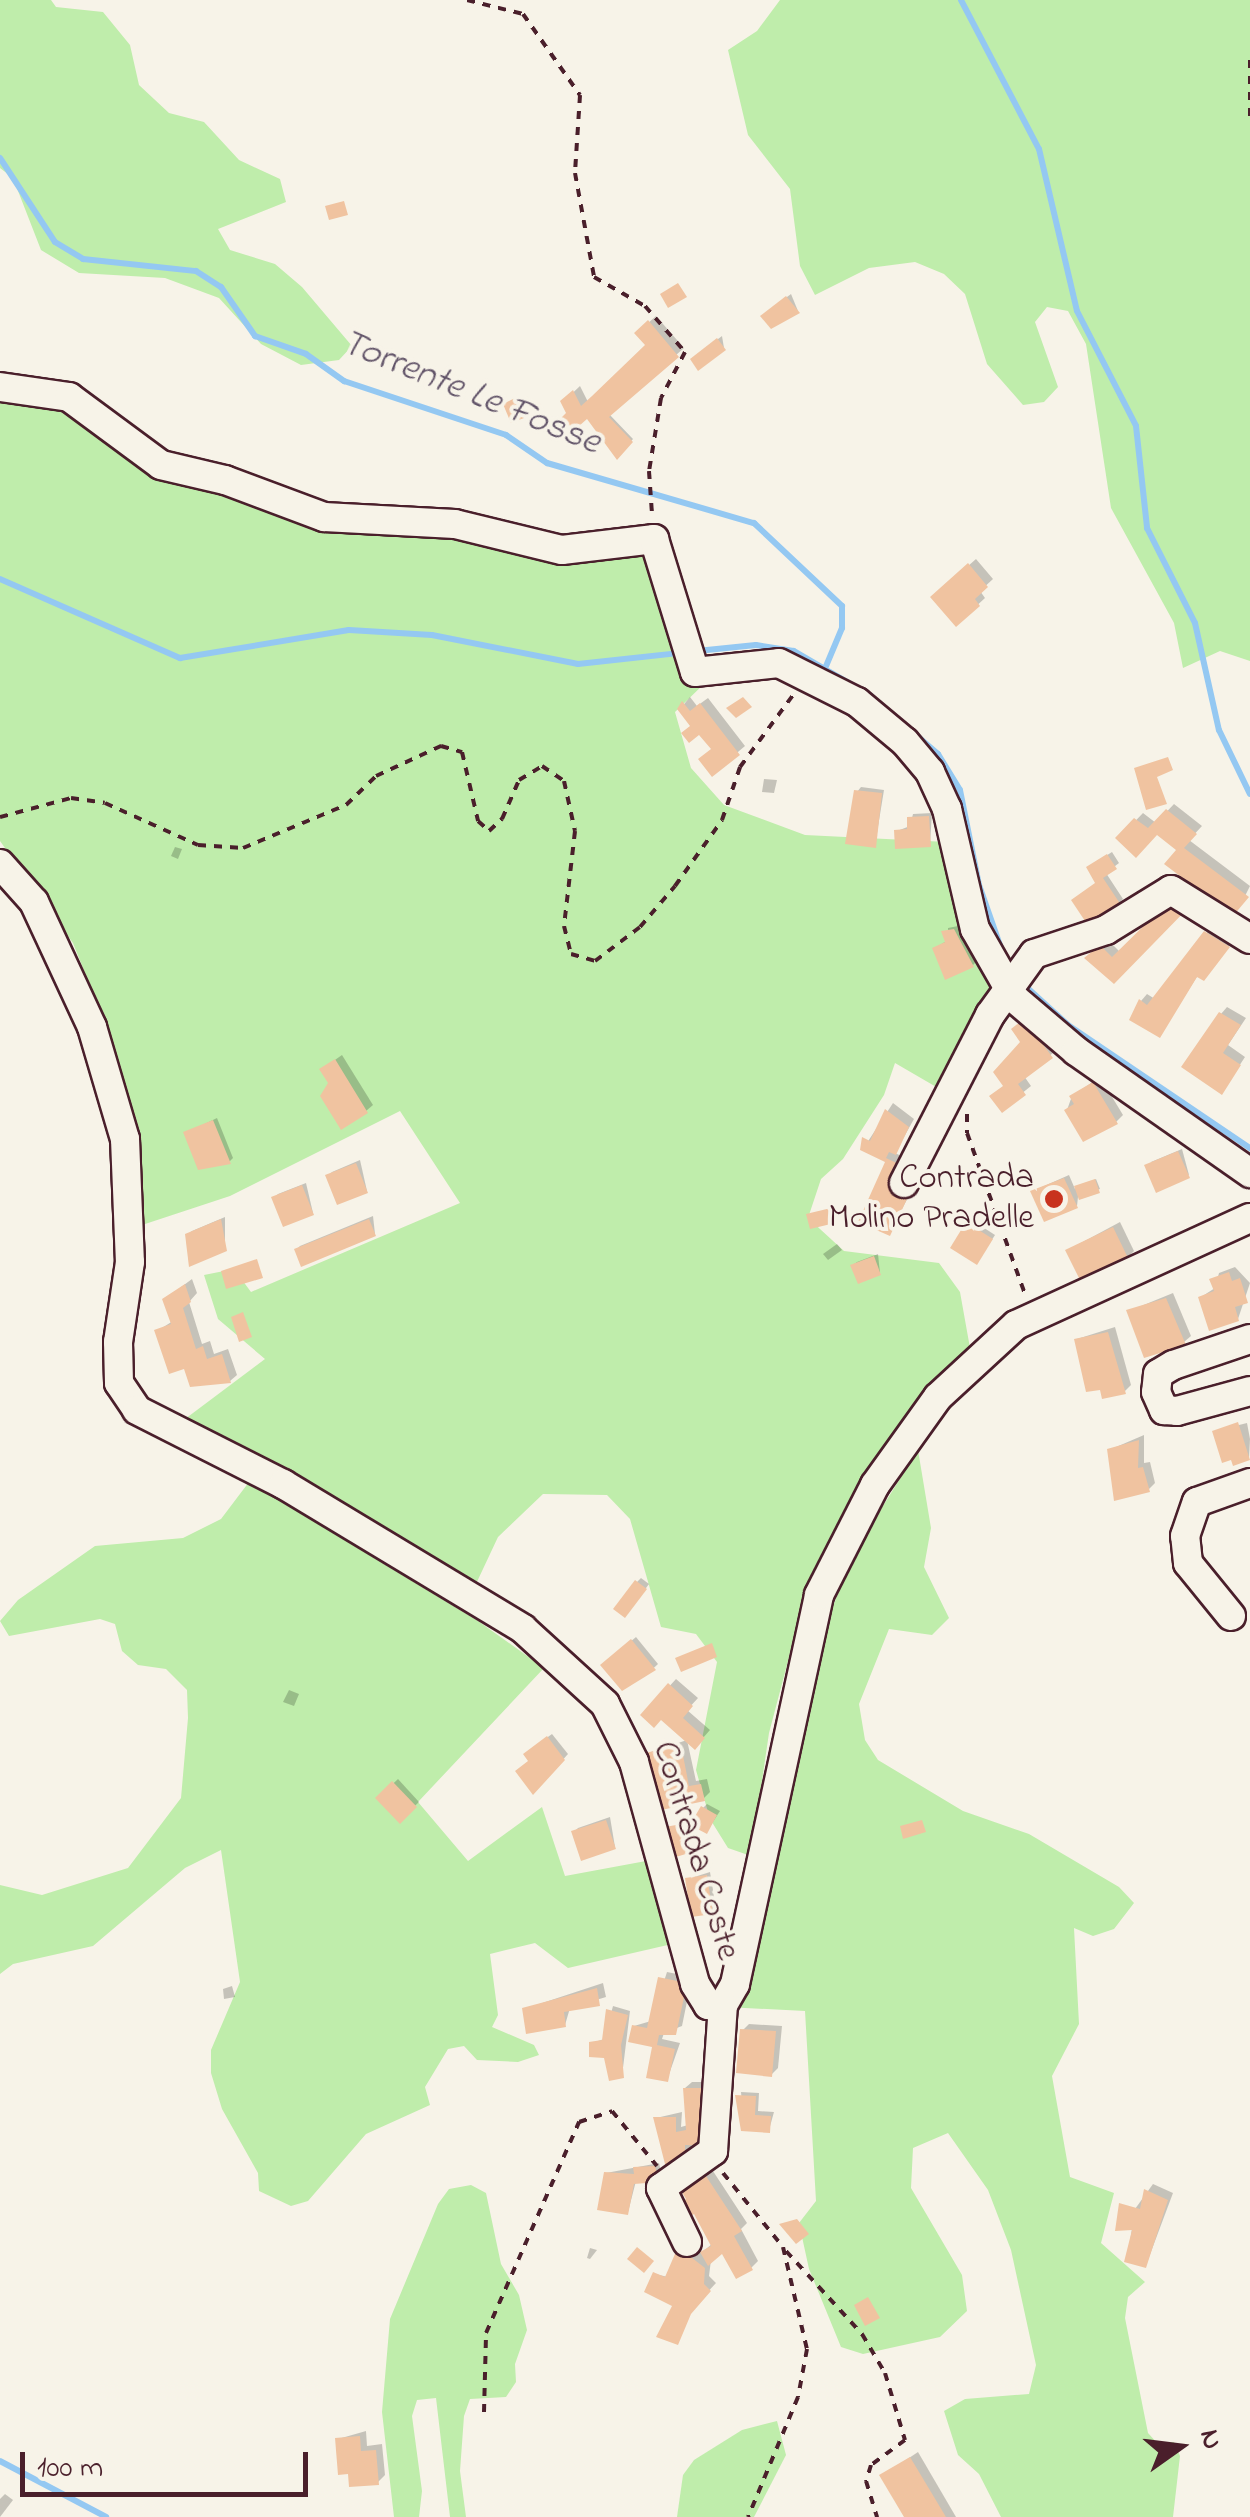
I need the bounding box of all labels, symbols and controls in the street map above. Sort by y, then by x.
water label: Torrente Le Fosse [334,321,606,467]
place label: Contrada Molino Pradelle [829,1158,1034,1240]
marker: Contrada Molino Pradelle [1043,1188,1065,1210]
street label: Contrada Coste [642,1737,748,1965]
north arrow [1130,2397,1230,2497]
text: N [1187,2425,1232,2454]
scale bar [25,2432,312,2494]
text: 100 m [37,2447,103,2491]

